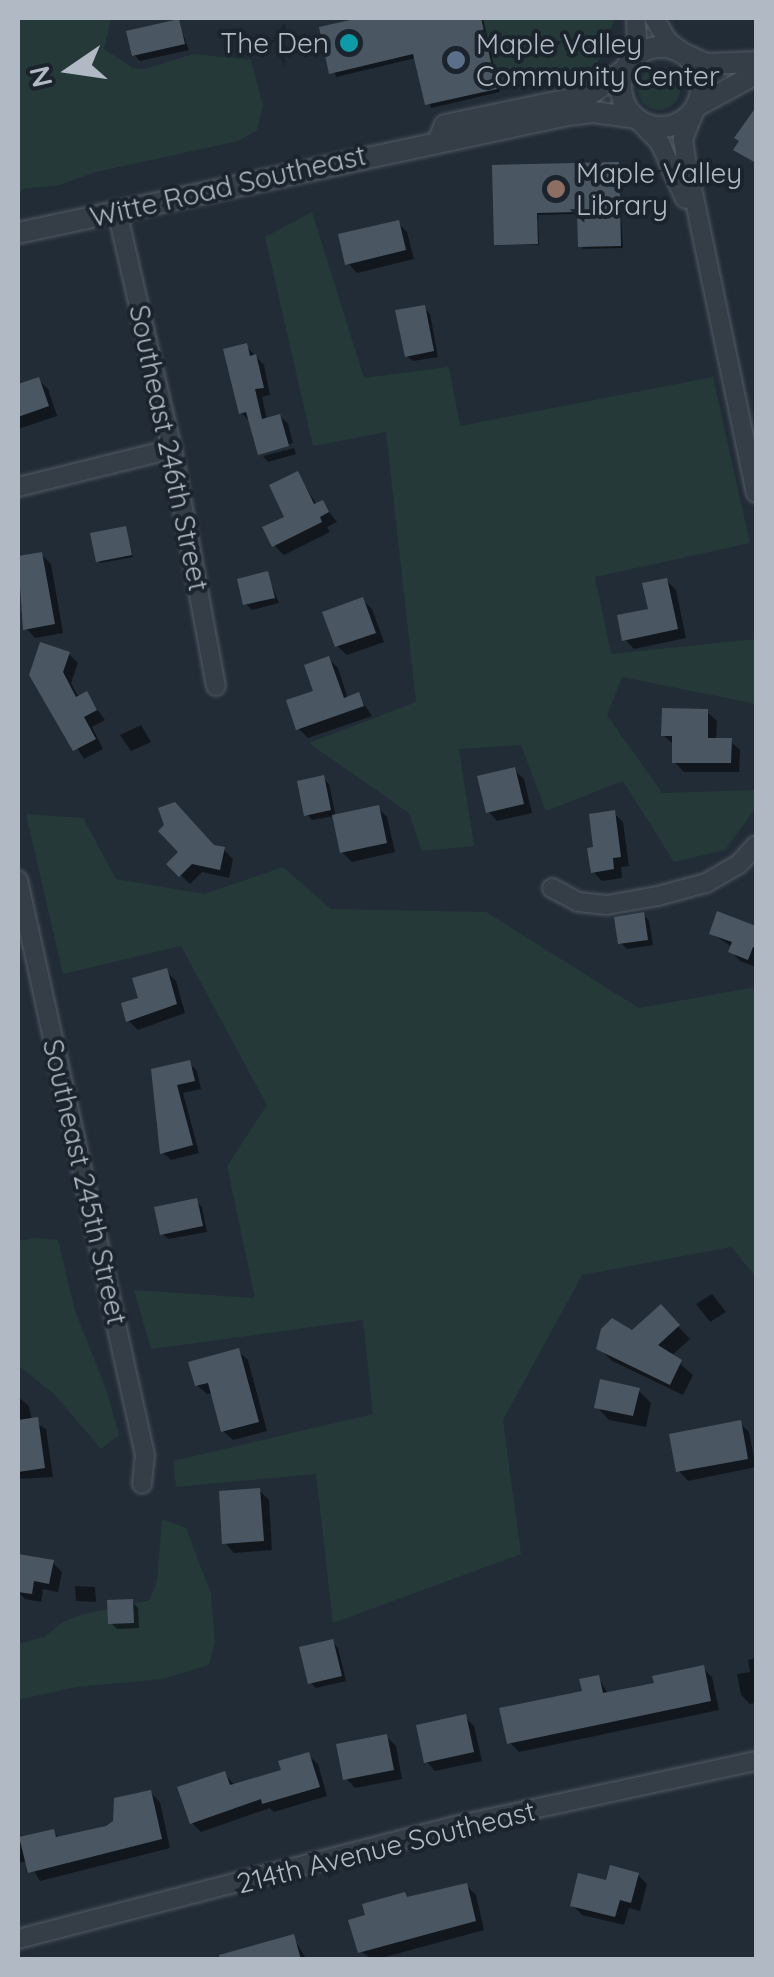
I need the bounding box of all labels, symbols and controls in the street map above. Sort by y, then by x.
north arrow [20,20,120,120]
place label: The Den [220,26,329,60]
place label: Maple Valley Community Center [476,27,720,93]
marker: The Den [338,32,360,54]
marker: Maple Valley Community Center [445,49,467,71]
text: N [21,63,60,91]
street label: Witte Road Southeast [87,138,369,234]
place label: Maple Valley Library [576,156,742,222]
marker: Maple Valley Library [545,178,567,200]
street label: Southeast 246th Street [122,302,216,594]
street label: Southeast 245th Street [36,1036,134,1328]
street label: 214th Avenue Southeast [233,1794,539,1900]

